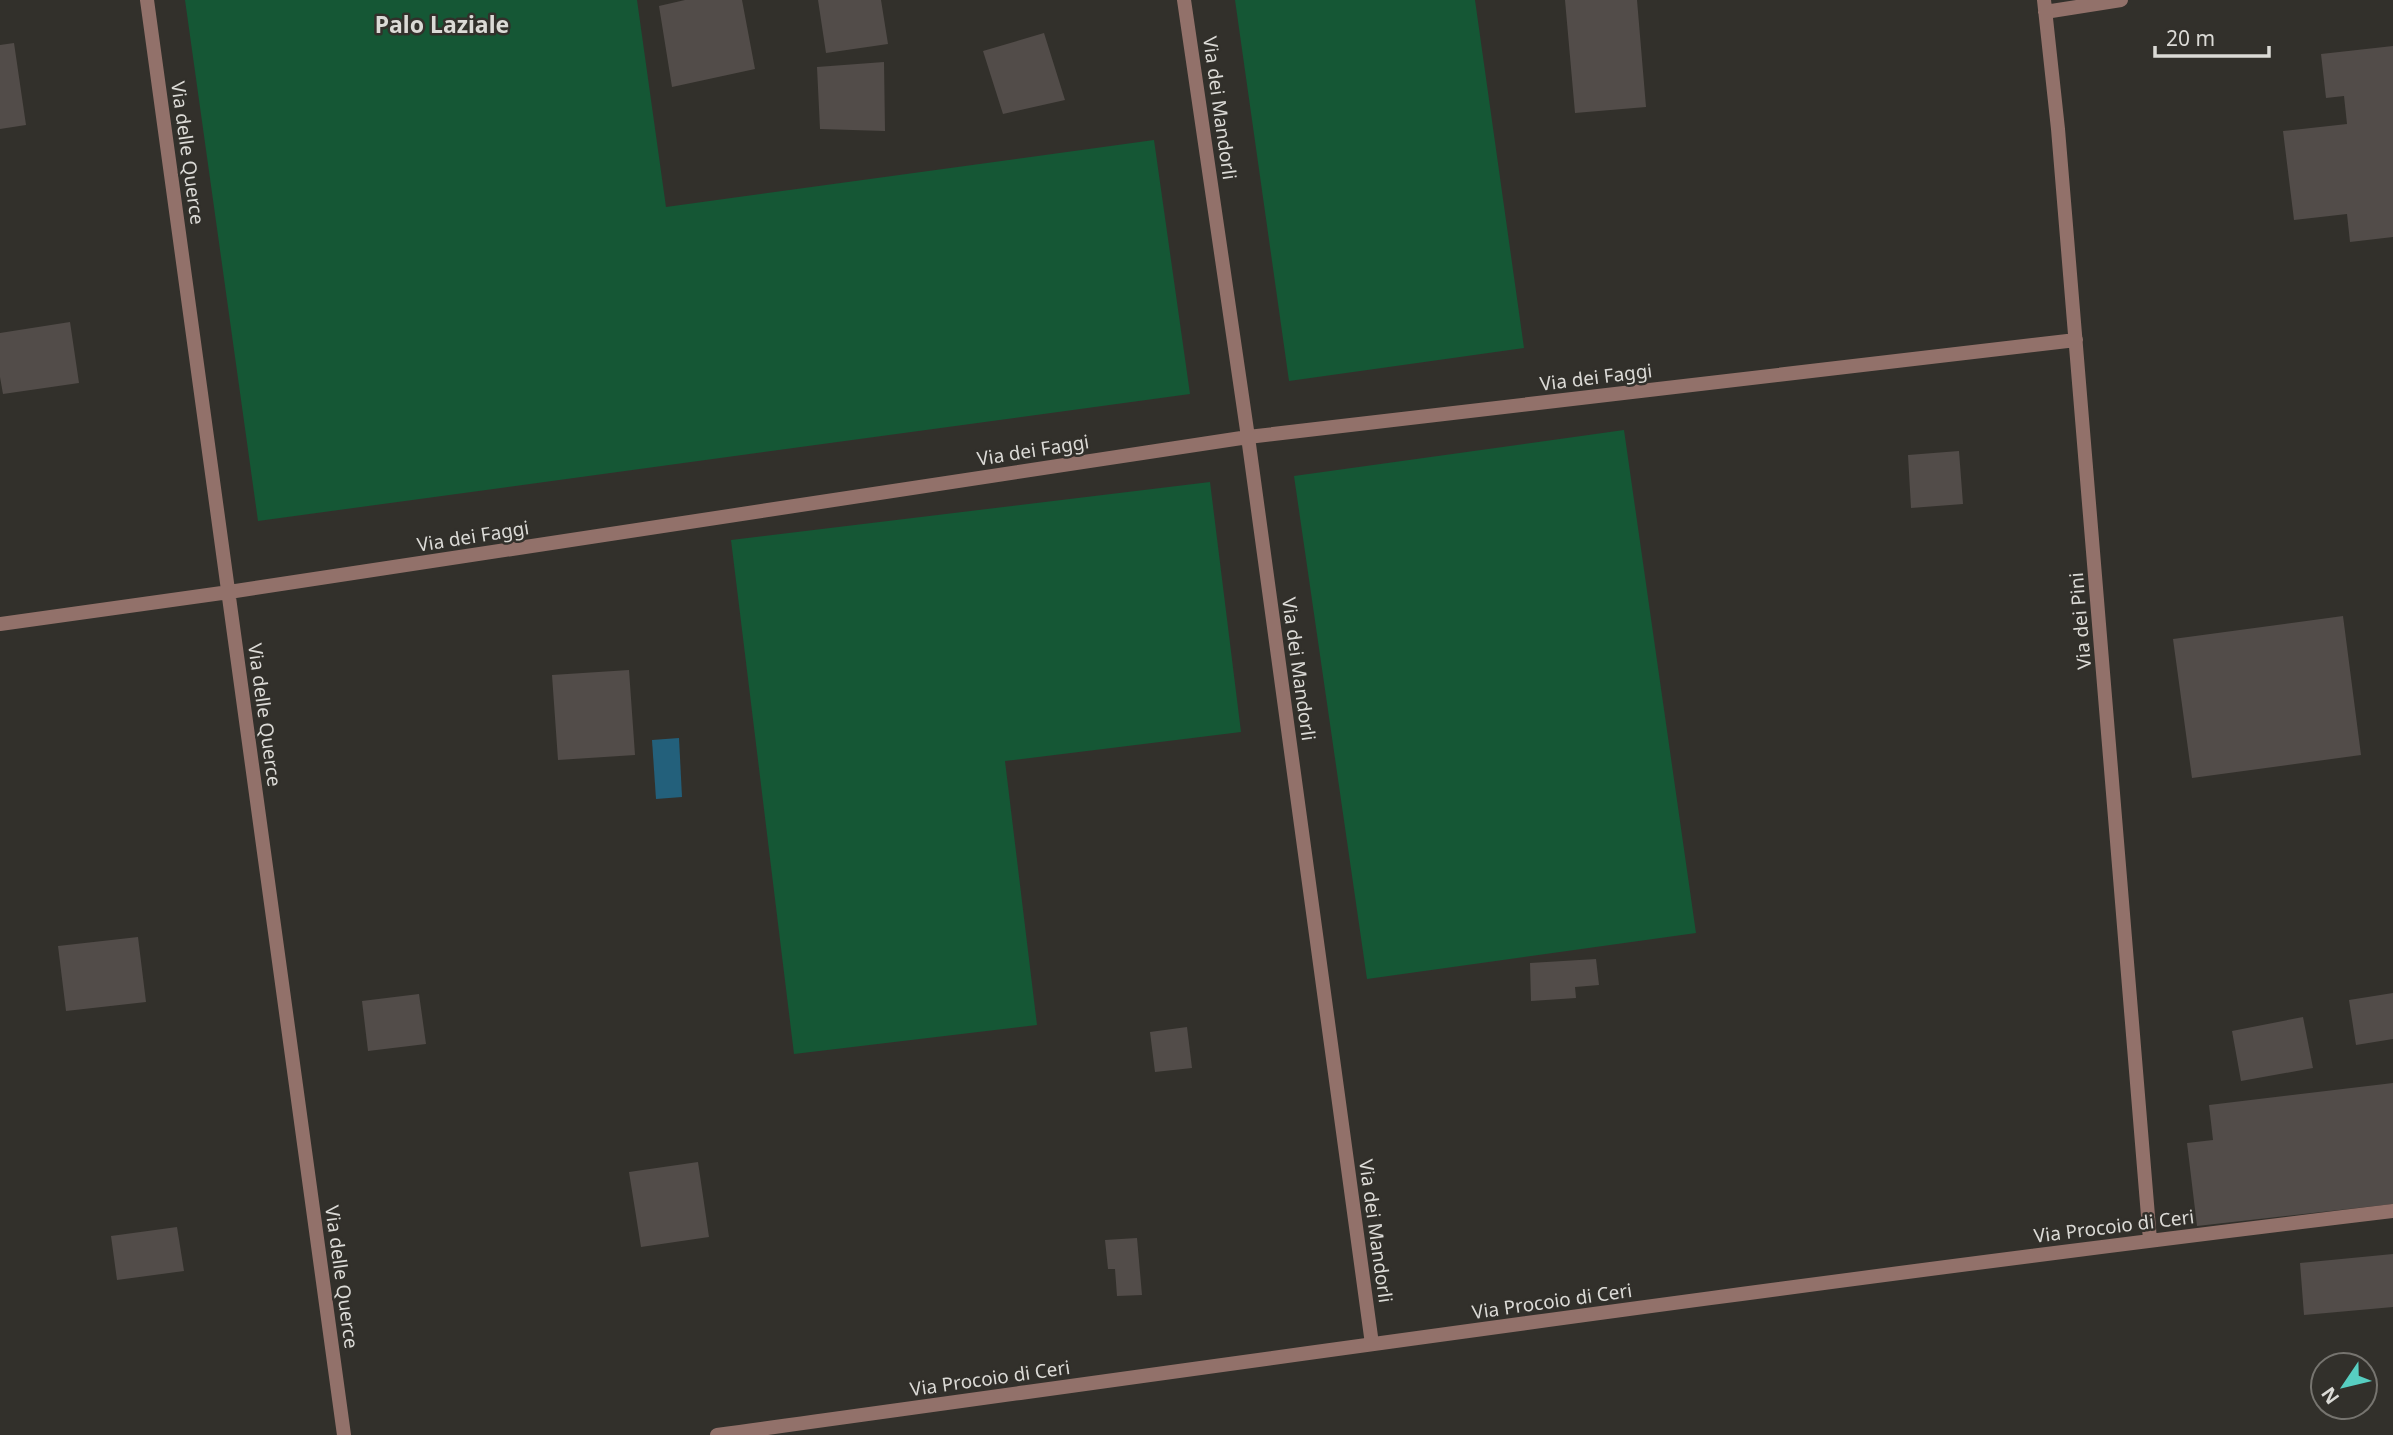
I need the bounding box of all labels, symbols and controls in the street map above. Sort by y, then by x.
district label: Palo Laziale [375,8,509,40]
scale bar [2155,14,2269,58]
text: 20 m [2166,24,2215,52]
street label: Via dei Mandorli [1197,35,1243,181]
street label: Via delle Querce [165,80,211,226]
street label: Via dei Faggi [1538,357,1654,397]
street label: Via dei Faggi [975,428,1091,472]
street label: Via dei Faggi [415,514,531,558]
street label: Via dei Pini [2063,571,2097,671]
street label: Via dei Mandorli [1276,596,1322,742]
street label: Via delle Querce [242,642,288,788]
street label: Via dei Mandorli [1353,1158,1399,1304]
street label: Via Procoio di Ceri [2032,1203,2196,1249]
street label: Via delle Querce [319,1204,365,1350]
street label: Via Procoio di Ceri [1470,1277,1634,1325]
north arrow [2309,1351,2379,1421]
street label: Via Procoio di Ceri [908,1354,1072,1402]
text: N [2315,1382,2345,1410]

